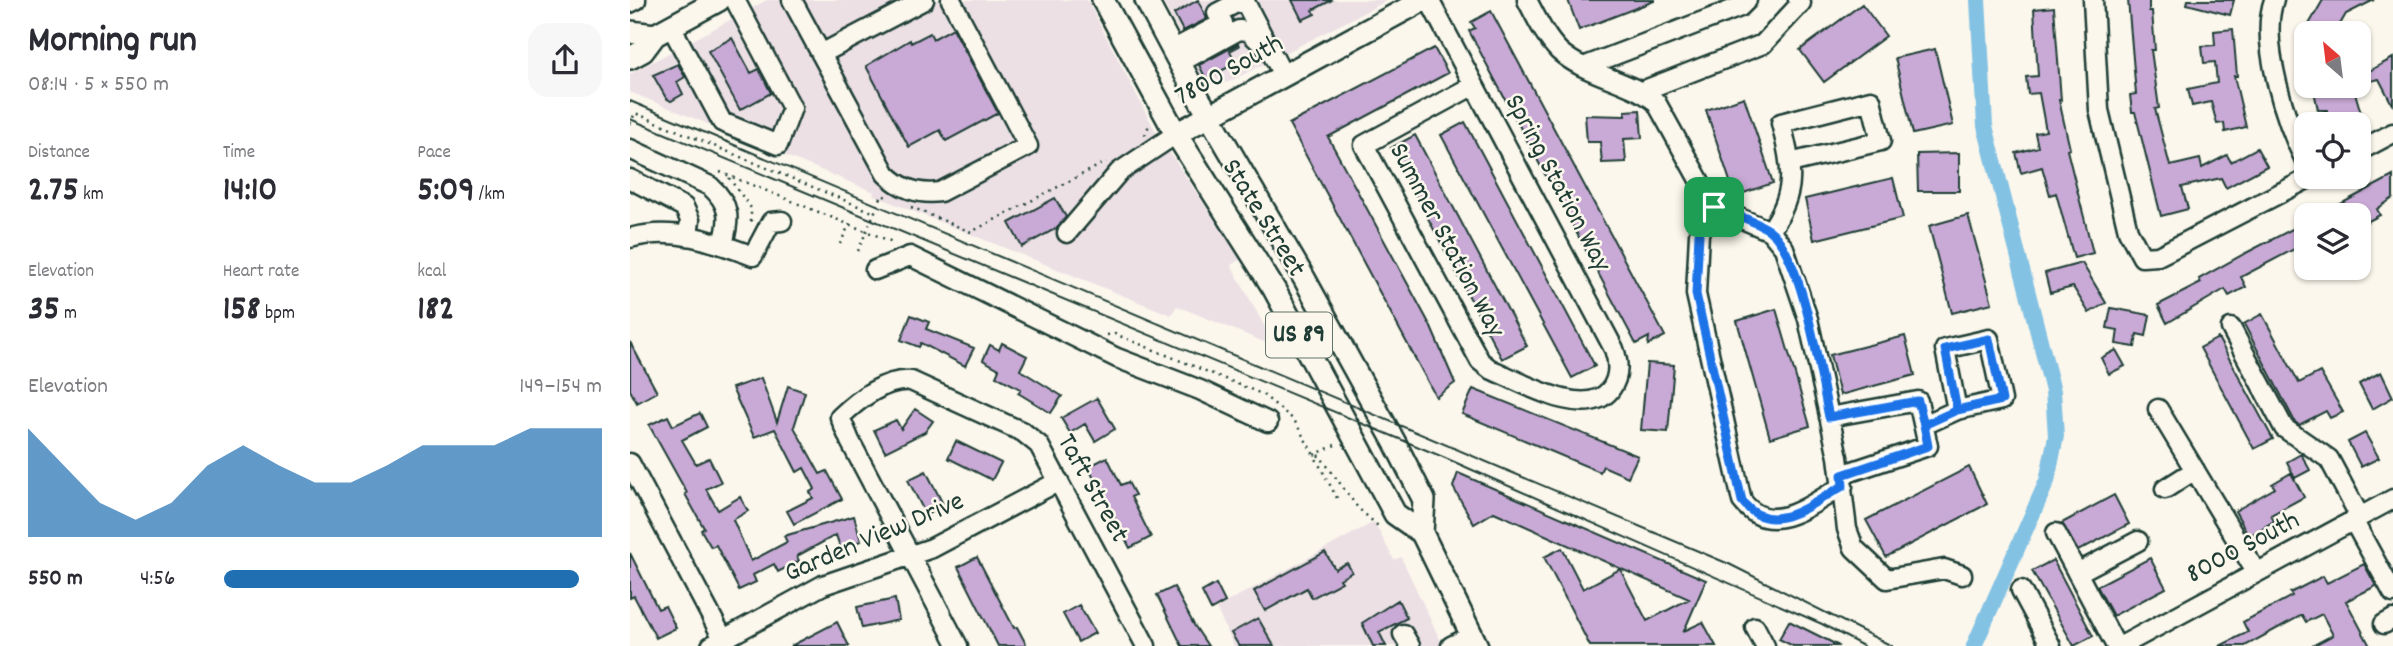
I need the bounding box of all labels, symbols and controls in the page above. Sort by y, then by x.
text: Morning run [28,15,197,70]
north arrow [2294,21,2371,98]
map controls [2294,21,2371,280]
button: share [528,23,602,97]
street label: 7800 South [1168,26,1292,118]
text: 08:14 · 5 × 550 m [28,69,169,102]
street label: Spring Station Way [1492,88,1620,280]
button: locate [2294,112,2371,189]
street label: Summer Station Way [1377,136,1514,346]
text: Distance [28,140,90,167]
text: Time [223,140,255,167]
text: Pace [417,140,451,167]
street label: State Street [1210,152,1314,286]
text: 2.75 [28,167,79,217]
text: 14:10 [223,167,277,217]
text: 5:09 [417,167,474,217]
pin [1684,177,1744,237]
text: km [79,182,104,209]
text: /km [474,182,505,209]
icon: arrive [1695,188,1733,226]
button: layers [2294,203,2371,280]
text: Elevation [28,259,94,286]
text: Heart rate [223,259,299,286]
text: kcal [417,259,446,286]
text: 35 [28,286,60,336]
text: 158 [223,286,261,336]
text: 182 [417,286,454,336]
text: m [60,301,77,328]
text: bpm [261,301,295,328]
road number: US 89 [1266,312,1332,358]
text: Elevation [28,371,108,404]
text: 149–154 m [519,371,602,404]
street label: Taft Street [1045,427,1137,551]
street label: Garden View Drive [779,483,971,595]
street label: 8000 South [2180,502,2308,596]
text: 550 m [28,563,83,596]
text: 4:56 [140,563,175,596]

